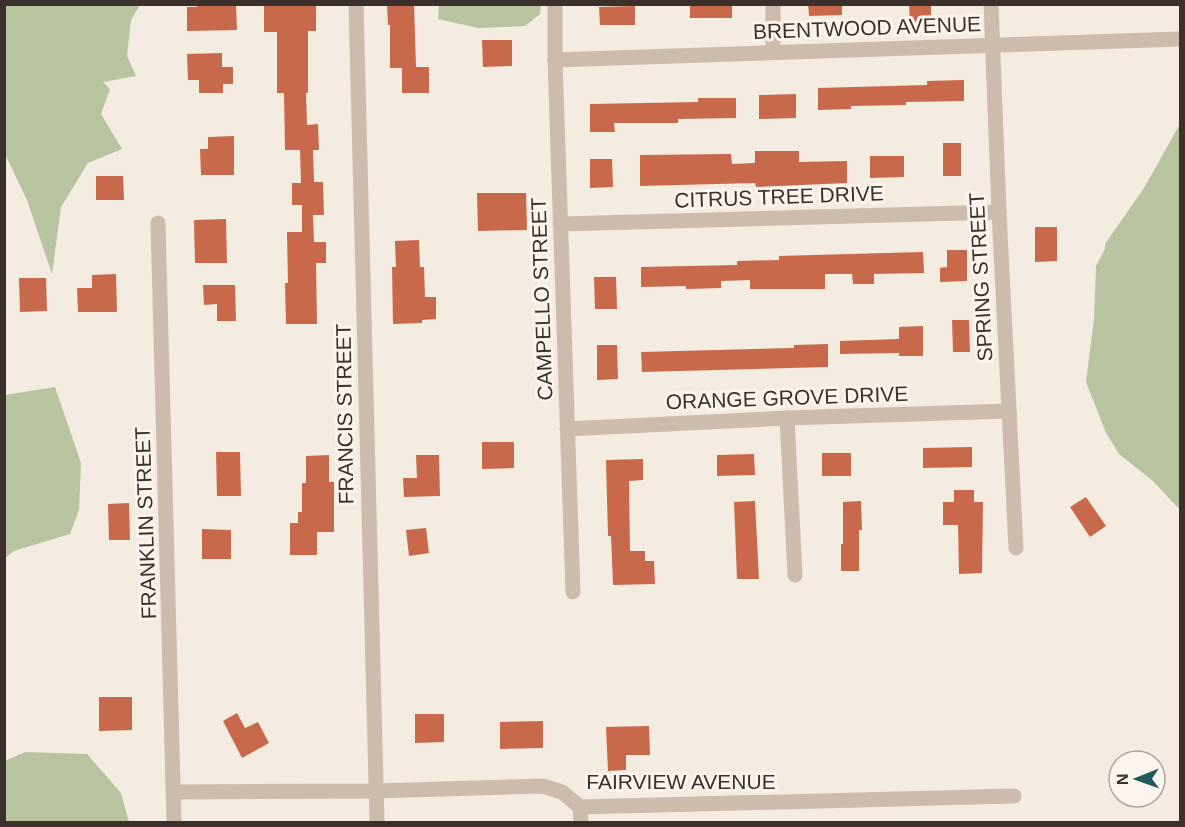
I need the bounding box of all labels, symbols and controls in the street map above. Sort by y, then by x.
street label: BRENTWOOD AVENUE [752,12,981,43]
street label: CITRUS TREE DRIVE [674,181,884,212]
street label: SPRING STREET [965,192,996,362]
street label: CAMPELLO STREET [526,197,557,401]
street label: FRANCIS STREET [331,323,358,505]
street label: ORANGE GROVE DRIVE [665,382,909,413]
street label: FRANKLIN STREET [131,426,160,620]
north arrow [1107,749,1167,809]
street label: FAIRVIEW AVENUE [586,770,776,793]
text: N [1114,773,1131,785]

